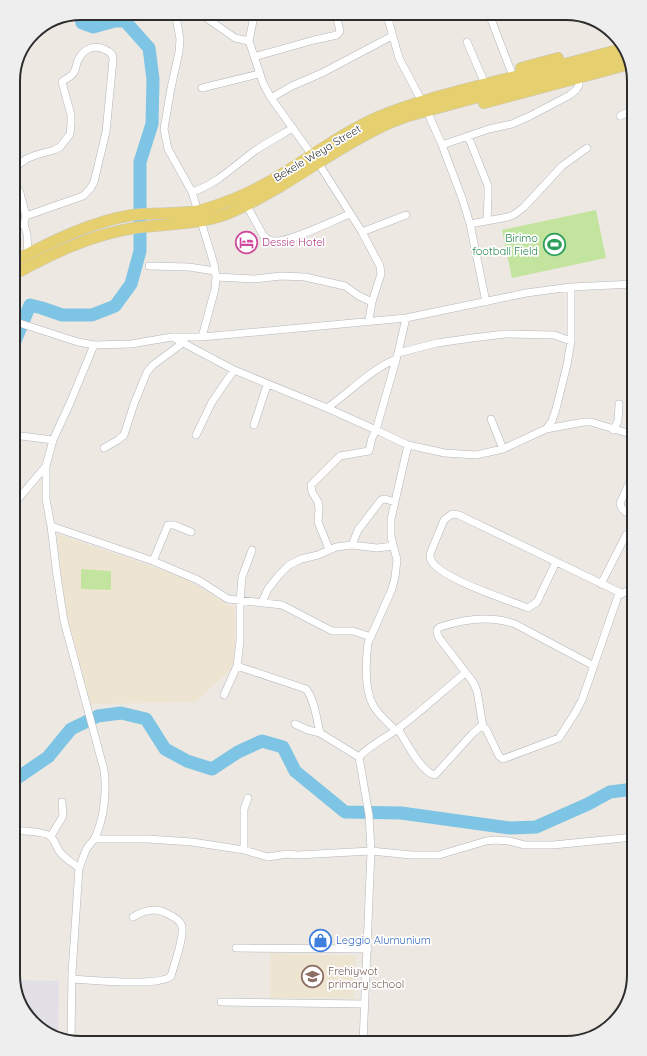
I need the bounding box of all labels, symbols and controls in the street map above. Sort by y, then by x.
street label: Bekele Weya Street [271,121,363,185]
hotel icon: Dessie Hotel [234,229,260,255]
place label: Birimo football Field [472,231,538,258]
sports icon: Birimo football Field [541,231,567,257]
place label: Dessie Hotel [262,235,325,249]
shop icon: Leggio Alumunium [307,927,333,953]
place label: Leggio Alumunium [336,933,431,947]
school or university icon: Frehiywot primary school [300,964,326,990]
place label: Frehiywot primary school [328,964,404,991]

